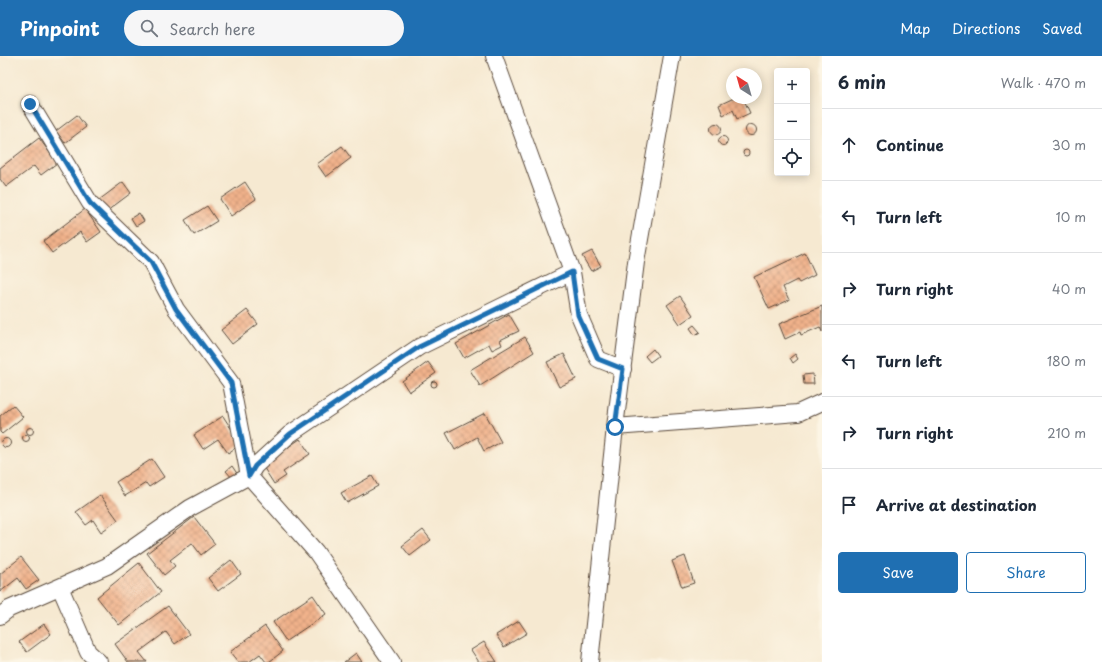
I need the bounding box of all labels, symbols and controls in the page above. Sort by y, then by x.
search box [124,10,404,46]
text: Pinpoint [20,14,100,42]
icon: search [138,17,160,39]
text: Search here [170,17,255,40]
text: Map [900,18,930,39]
text: Directions [952,18,1020,39]
text: Saved [1042,18,1082,39]
north arrow [726,68,762,104]
map controls [774,68,810,176]
button: + [774,68,810,104]
text: 6 min [838,69,886,95]
text: Walk · 470 m [1001,73,1086,92]
route end [21,95,39,113]
button: − [774,104,810,140]
text: Continue [876,133,944,156]
icon: ahead [838,134,860,156]
text: 30 m [1052,135,1086,154]
button: locate [774,140,810,176]
text: Turn left [876,205,942,228]
icon: left [838,206,860,228]
text: 10 m [1056,207,1086,226]
text: Turn right [876,277,953,300]
icon: right [838,278,860,300]
text: 40 m [1052,279,1086,298]
text: Turn left [876,349,942,372]
icon: left [838,350,860,372]
text: 180 m [1047,351,1086,370]
route start [606,418,624,436]
text: Turn right [876,421,953,444]
icon: right [838,422,860,444]
text: 210 m [1047,423,1086,442]
text: Arrive at destination [876,493,1037,516]
icon: arrive [838,494,860,516]
button: Save [838,552,958,593]
button: Share [966,552,1086,593]

